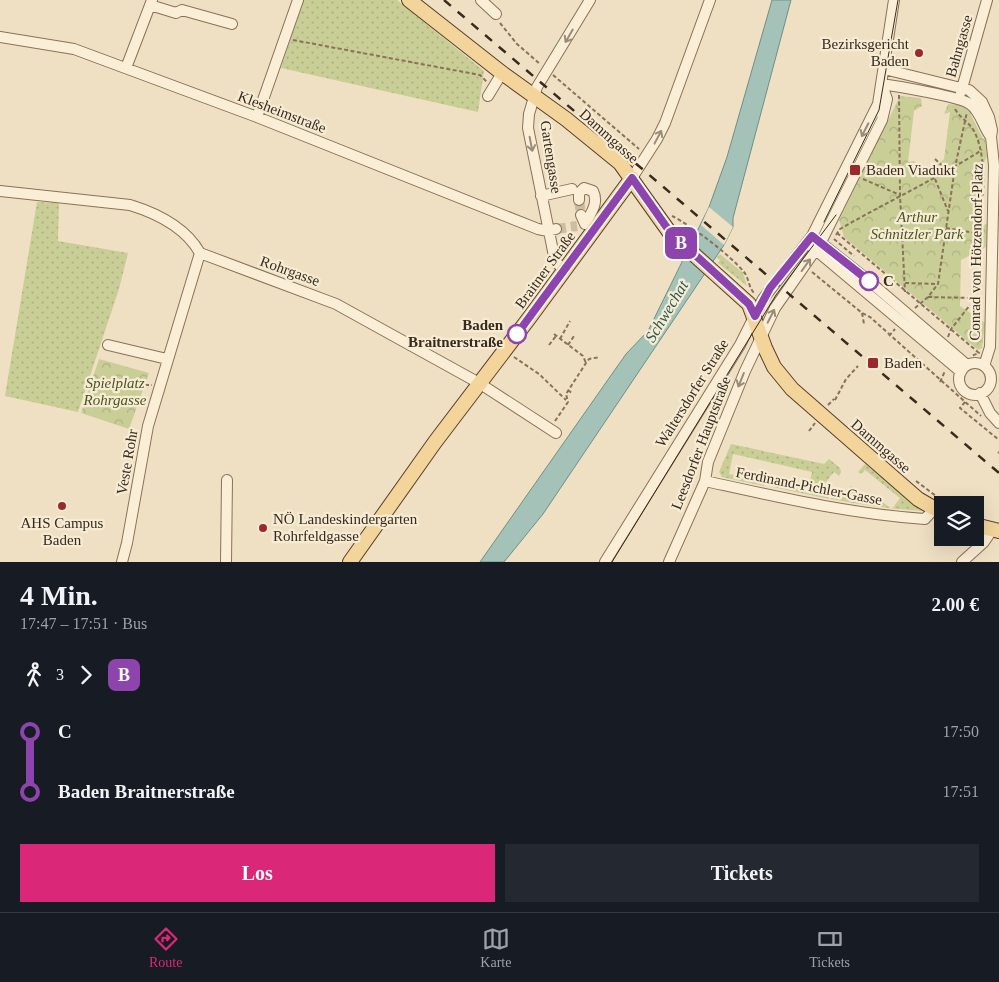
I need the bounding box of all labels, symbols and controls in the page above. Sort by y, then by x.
street label: Bahngasse [942,13,976,79]
one-way arrow [564,28,574,42]
place label: Bezirksgericht Baden [822,36,910,69]
marker: Bezirksgericht Baden [913,47,925,59]
street label: Klesheimstraße [236,88,329,136]
street label: Dammgasse [576,106,642,167]
street label: Gartengasse [537,120,565,195]
one-way arrow [860,122,870,137]
one-way arrow [654,130,663,145]
one-way arrow [527,135,537,151]
place label: Baden Viadukt [866,162,956,178]
marker: Baden Viadukt [848,163,862,177]
street label: Conrad von Hötzendorf-Platz [966,163,986,341]
park label: Arthur Schnitzler Park [871,209,964,242]
line badge: B [665,227,697,259]
street label: Braitner Straße [512,228,578,312]
text: B [675,233,687,253]
street label: Rohrgasse [258,253,322,289]
one-way arrow [801,258,811,272]
marker: C [859,271,879,291]
place label: C [883,273,894,289]
water label: Schwechat [642,277,692,345]
one-way arrow [766,309,776,324]
place label: Baden Braitnerstraße [408,317,504,350]
marker: Baden Braitnerstraße [507,324,527,344]
street label: Waltersdorfer Straße [652,336,732,450]
place label: Baden [884,355,923,371]
marker: Baden [866,356,880,370]
one-way arrow [736,372,745,387]
street label: Leesdorfer Hauptstraße [668,374,734,512]
park label: Spielplatz Rohrgasse [83,375,147,408]
street label: Dammgasse [848,416,914,476]
street label: Veste Rohr [113,428,141,496]
street label: Ferdinand-Pichler-Gasse [734,464,884,508]
map controls [934,496,984,546]
button: layers [934,496,984,546]
marker: AHS Campus Baden [56,500,68,512]
place label: NÖ Landeskindergarten Rohrfeldgasse [273,511,418,544]
place label: AHS Campus Baden [21,515,104,548]
marker: NÖ Landeskindergarten Rohrfeldgasse [257,522,269,534]
text: 4 Min. [20,580,98,611]
text: 2.00 € [932,594,979,615]
text: 17:47 – 17:51 · Bus [20,615,147,632]
icon: walk [20,661,48,689]
icon: forward [72,661,100,689]
text: B [118,665,130,685]
text: 3 [56,666,64,683]
text: C [58,721,72,742]
text: 17:50 [943,723,979,740]
text: Baden Braitnerstraße [58,781,235,802]
text: 17:51 [943,783,979,800]
button: Los [20,844,495,902]
button: Tickets [505,844,979,902]
tab: Route [149,925,182,971]
tab: Karte [480,925,511,971]
tab: Tickets [809,925,850,971]

